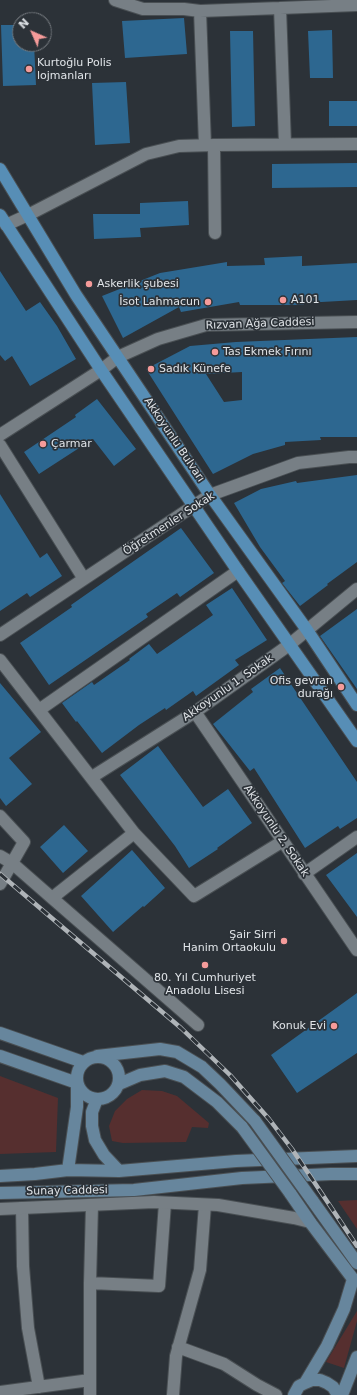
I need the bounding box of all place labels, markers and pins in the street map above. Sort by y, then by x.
place label: Kurtoğlu Polis lojmanları [37,56,112,82]
marker: Kurtoğlu Polis lojmanları [24,64,34,74]
place label: Askerlik şubesi [97,277,179,291]
marker: Askerlik şubesi [84,279,94,289]
place label: A101 [291,293,320,307]
place label: İsot Lahmacun [119,295,200,309]
marker: A101 [278,295,288,305]
marker: İsot Lahmacun [203,297,213,307]
place label: Tas Ekmek Fırını [223,345,312,359]
marker: Tas Ekmek Fırını [210,347,220,357]
place label: Sadık Künefe [159,362,231,376]
marker: Sadık Künefe [146,364,156,374]
place label: Çarmar [51,437,92,451]
marker: Çarmar [38,439,48,449]
place label: Ofis gevran durağı [270,674,333,700]
marker: Ofis gevran durağı [336,682,346,692]
place label: Şair Sirri Hanim Ortaokulu [183,928,276,954]
marker: Şair Sirri Hanim Ortaokulu [279,936,289,946]
marker: 80. Yıl Cumhuriyet Anadolu Lisesi [200,960,210,970]
place label: 80. Yıl Cumhuriyet Anadolu Lisesi [154,971,256,997]
place label: Konuk Evi [272,1019,326,1033]
marker: Konuk Evi [329,1021,339,1031]

